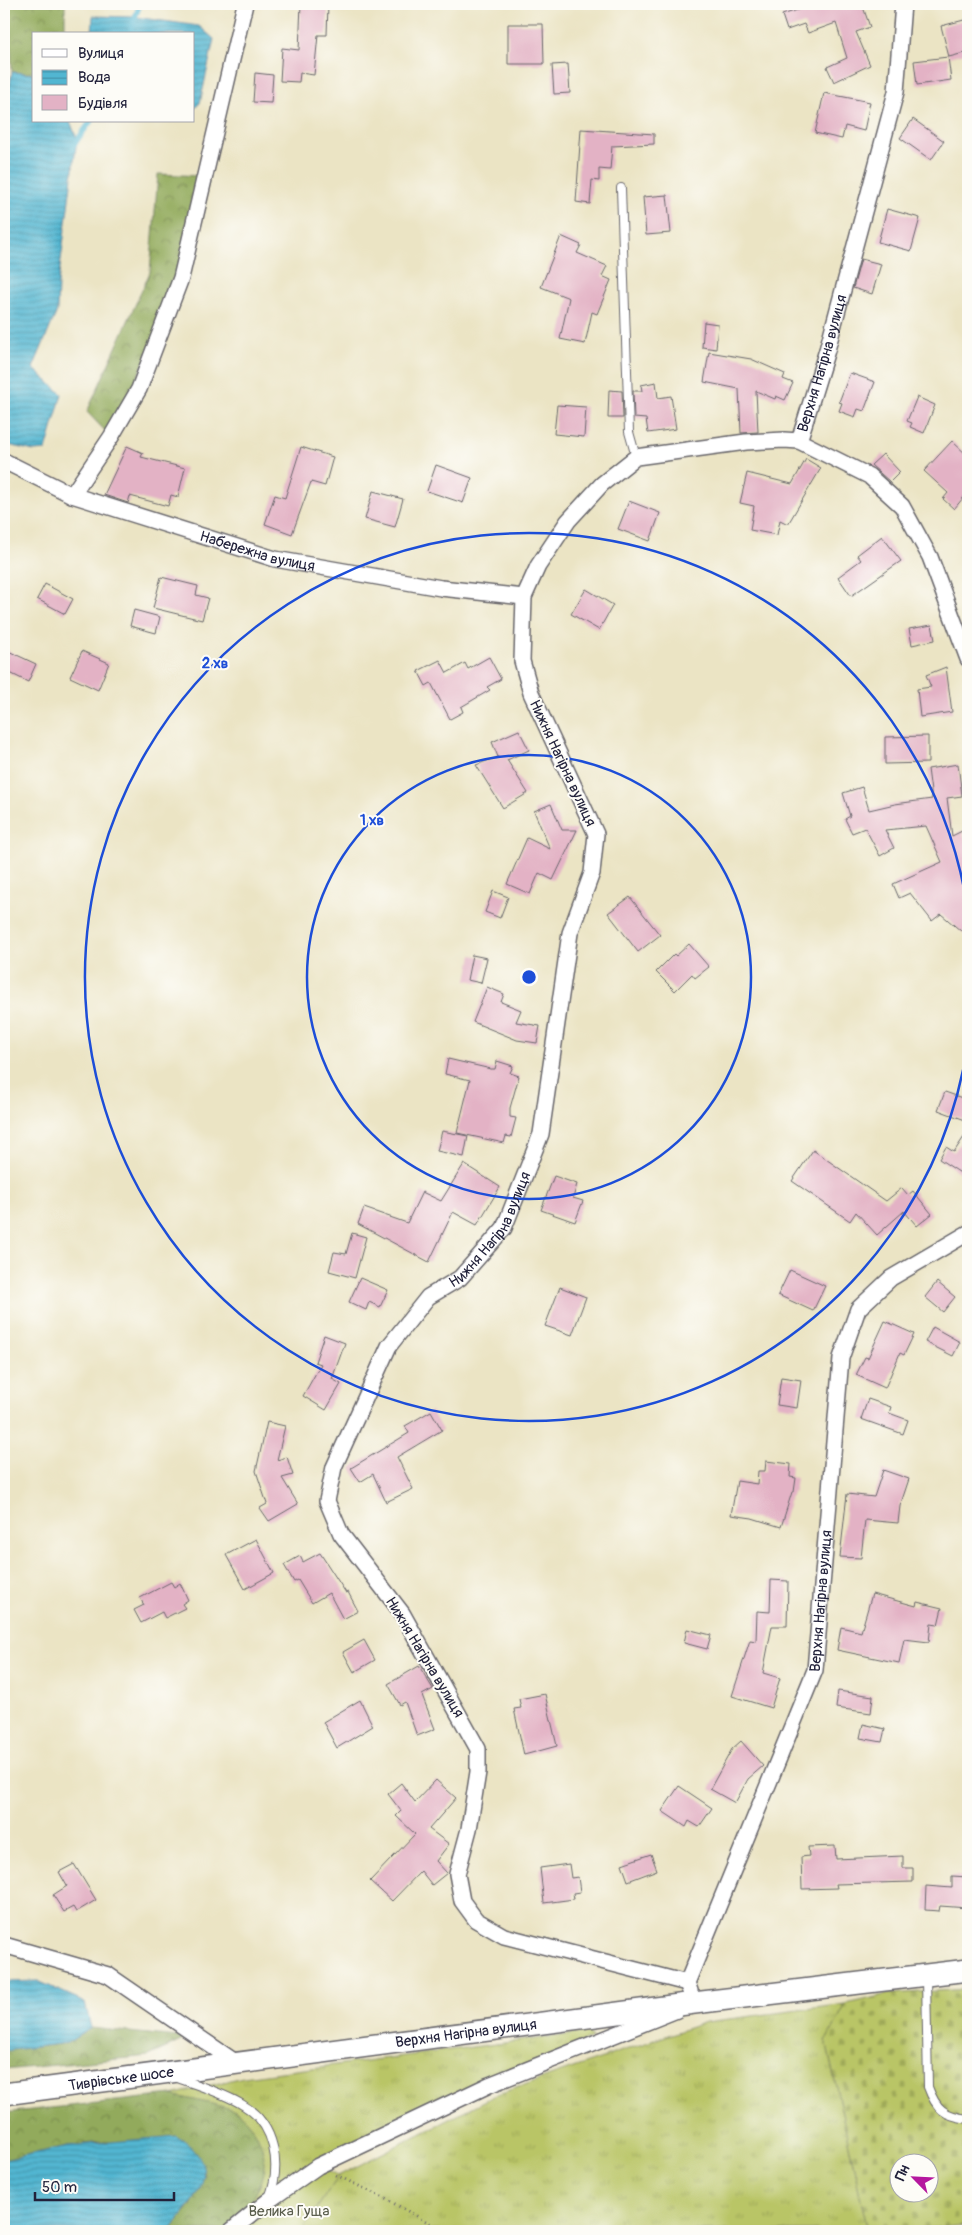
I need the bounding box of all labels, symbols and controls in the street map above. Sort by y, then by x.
legend [32,32,195,122]
text: Вулиця [78,44,124,63]
text: Вода [78,68,111,87]
text: Будівля [78,94,127,113]
street label: Верхня Нагірна вулиця [793,293,851,435]
street label: Набережна вулиця [197,527,316,576]
text: 2 хв [202,654,228,673]
street label: Нижня Нагірна вулиця [525,697,600,829]
text: 1 хв [360,811,384,830]
centre of rings [520,968,538,986]
street label: Нижня Нагірна вулиця [446,1169,535,1292]
street label: Верхня Нагірна вулиця [806,1529,837,1673]
street label: Нижня Нагірна вулиця [381,1593,468,1721]
street label: Верхня Нагірна вулиця [394,2015,538,2052]
street label: Тиврівське шосе [67,2063,176,2095]
north arrow [890,2152,940,2202]
text: Пн [892,2162,913,2183]
scale bar [35,2170,174,2202]
text: 50 m [42,2178,77,2197]
park label: Велика Гуща [248,2202,330,2221]

